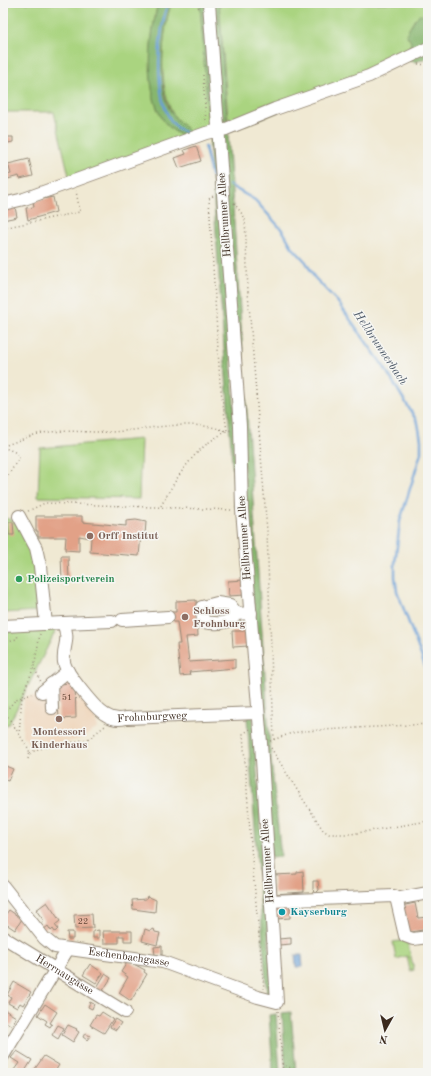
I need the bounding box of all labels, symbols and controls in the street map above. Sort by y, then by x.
street label: Hellbrunner Allee [217,172,233,258]
water label: Hellbrunnerbach [350,308,409,387]
street label: Hellbrunner Allee [237,495,253,581]
marker: Orff Institut [85,531,95,541]
place label: Orff Institut [98,531,158,542]
marker: Polizeisportverein [14,574,24,584]
place label: Polizeisportverein [27,574,115,585]
place label: Schloss Frohnburg [193,606,246,630]
marker: Schloss Frohnburg [180,612,190,622]
house number: 51 [62,693,72,702]
street label: Frohnburgweg [117,710,187,725]
marker: Montessori Kinderhaus [54,714,64,724]
place label: Montessori Kinderhaus [31,727,87,751]
street label: Hellbrunner Allee [260,818,276,904]
marker: Kayserburg [277,907,287,917]
place label: Kayserburg [290,907,347,918]
house number: 22 [78,917,88,926]
street label: Eschenbachgasse [87,946,171,969]
street label: Herrnaugasse [33,953,95,997]
north arrow [365,1010,405,1050]
text: N [378,1032,389,1044]

